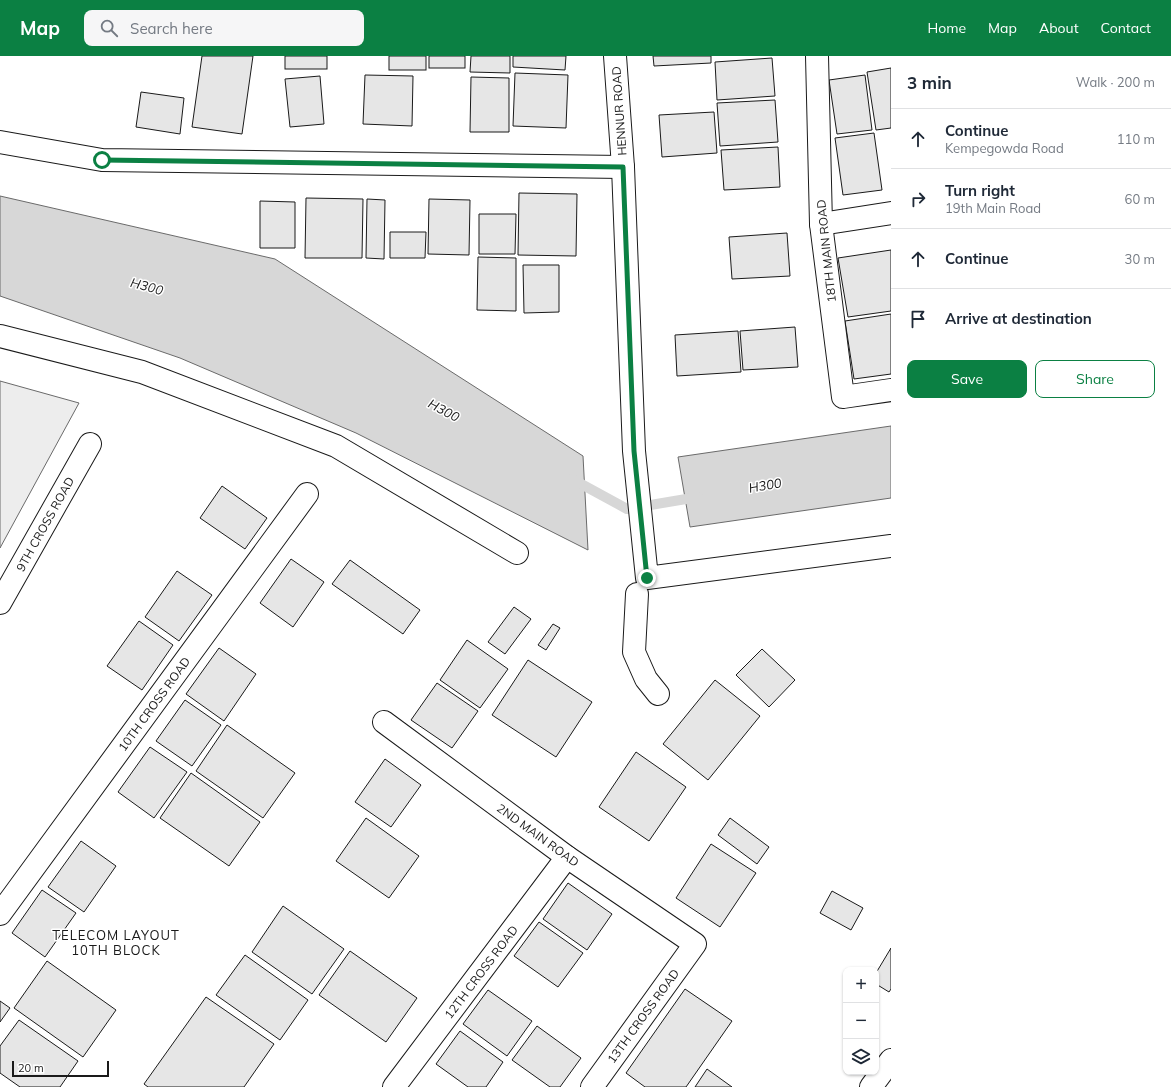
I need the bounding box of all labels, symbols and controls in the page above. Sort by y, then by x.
search box [84,10,364,46]
text: Map [20,16,60,40]
icon: search [98,17,120,39]
text: Search here [130,19,213,38]
text: Home [927,19,966,37]
text: Map [988,19,1017,37]
text: About [1039,19,1079,37]
text: Contact [1101,19,1151,37]
street label: HENNUR ROAD [608,66,630,156]
text: 3 min [907,72,952,93]
text: Walk · 200 m [1076,74,1155,90]
text: Continue [945,121,1008,140]
icon: ahead [907,128,929,150]
text: 110 m [1117,131,1155,147]
text: Kempegowda Road [945,140,1064,156]
route start [93,151,111,169]
text: Turn right [945,181,1015,200]
icon: right [907,188,929,210]
text: 60 m [1125,191,1155,207]
street label: 18TH MAIN ROAD [813,199,839,303]
text: 19th Main Road [945,200,1041,216]
icon: ahead [907,248,929,270]
text: Continue [945,249,1008,268]
text: 30 m [1125,251,1155,267]
water label: H300 [129,274,165,298]
icon: arrive [907,308,929,330]
text: Arrive at destination [945,309,1092,328]
button: Save [907,360,1027,398]
button: Share [1035,360,1155,398]
water label: H300 [426,395,463,425]
street label: 9TH CROSS ROAD [13,474,77,574]
water label: H300 [747,474,783,496]
route end [638,569,656,587]
street label: 10TH CROSS ROAD [115,654,193,754]
street label: 2ND MAIN ROAD [494,800,582,870]
street label: 12TH CROSS ROAD [441,922,521,1022]
district label: TELECOM LAYOUT 10TH BLOCK [52,927,180,958]
street label: 13TH CROSS ROAD [604,966,682,1066]
map controls [843,967,879,1075]
button: + [843,967,879,1003]
button: − [843,1003,879,1039]
button: layers [843,1039,879,1075]
scale bar [12,1059,109,1078]
text: 20 m [18,1061,44,1075]

